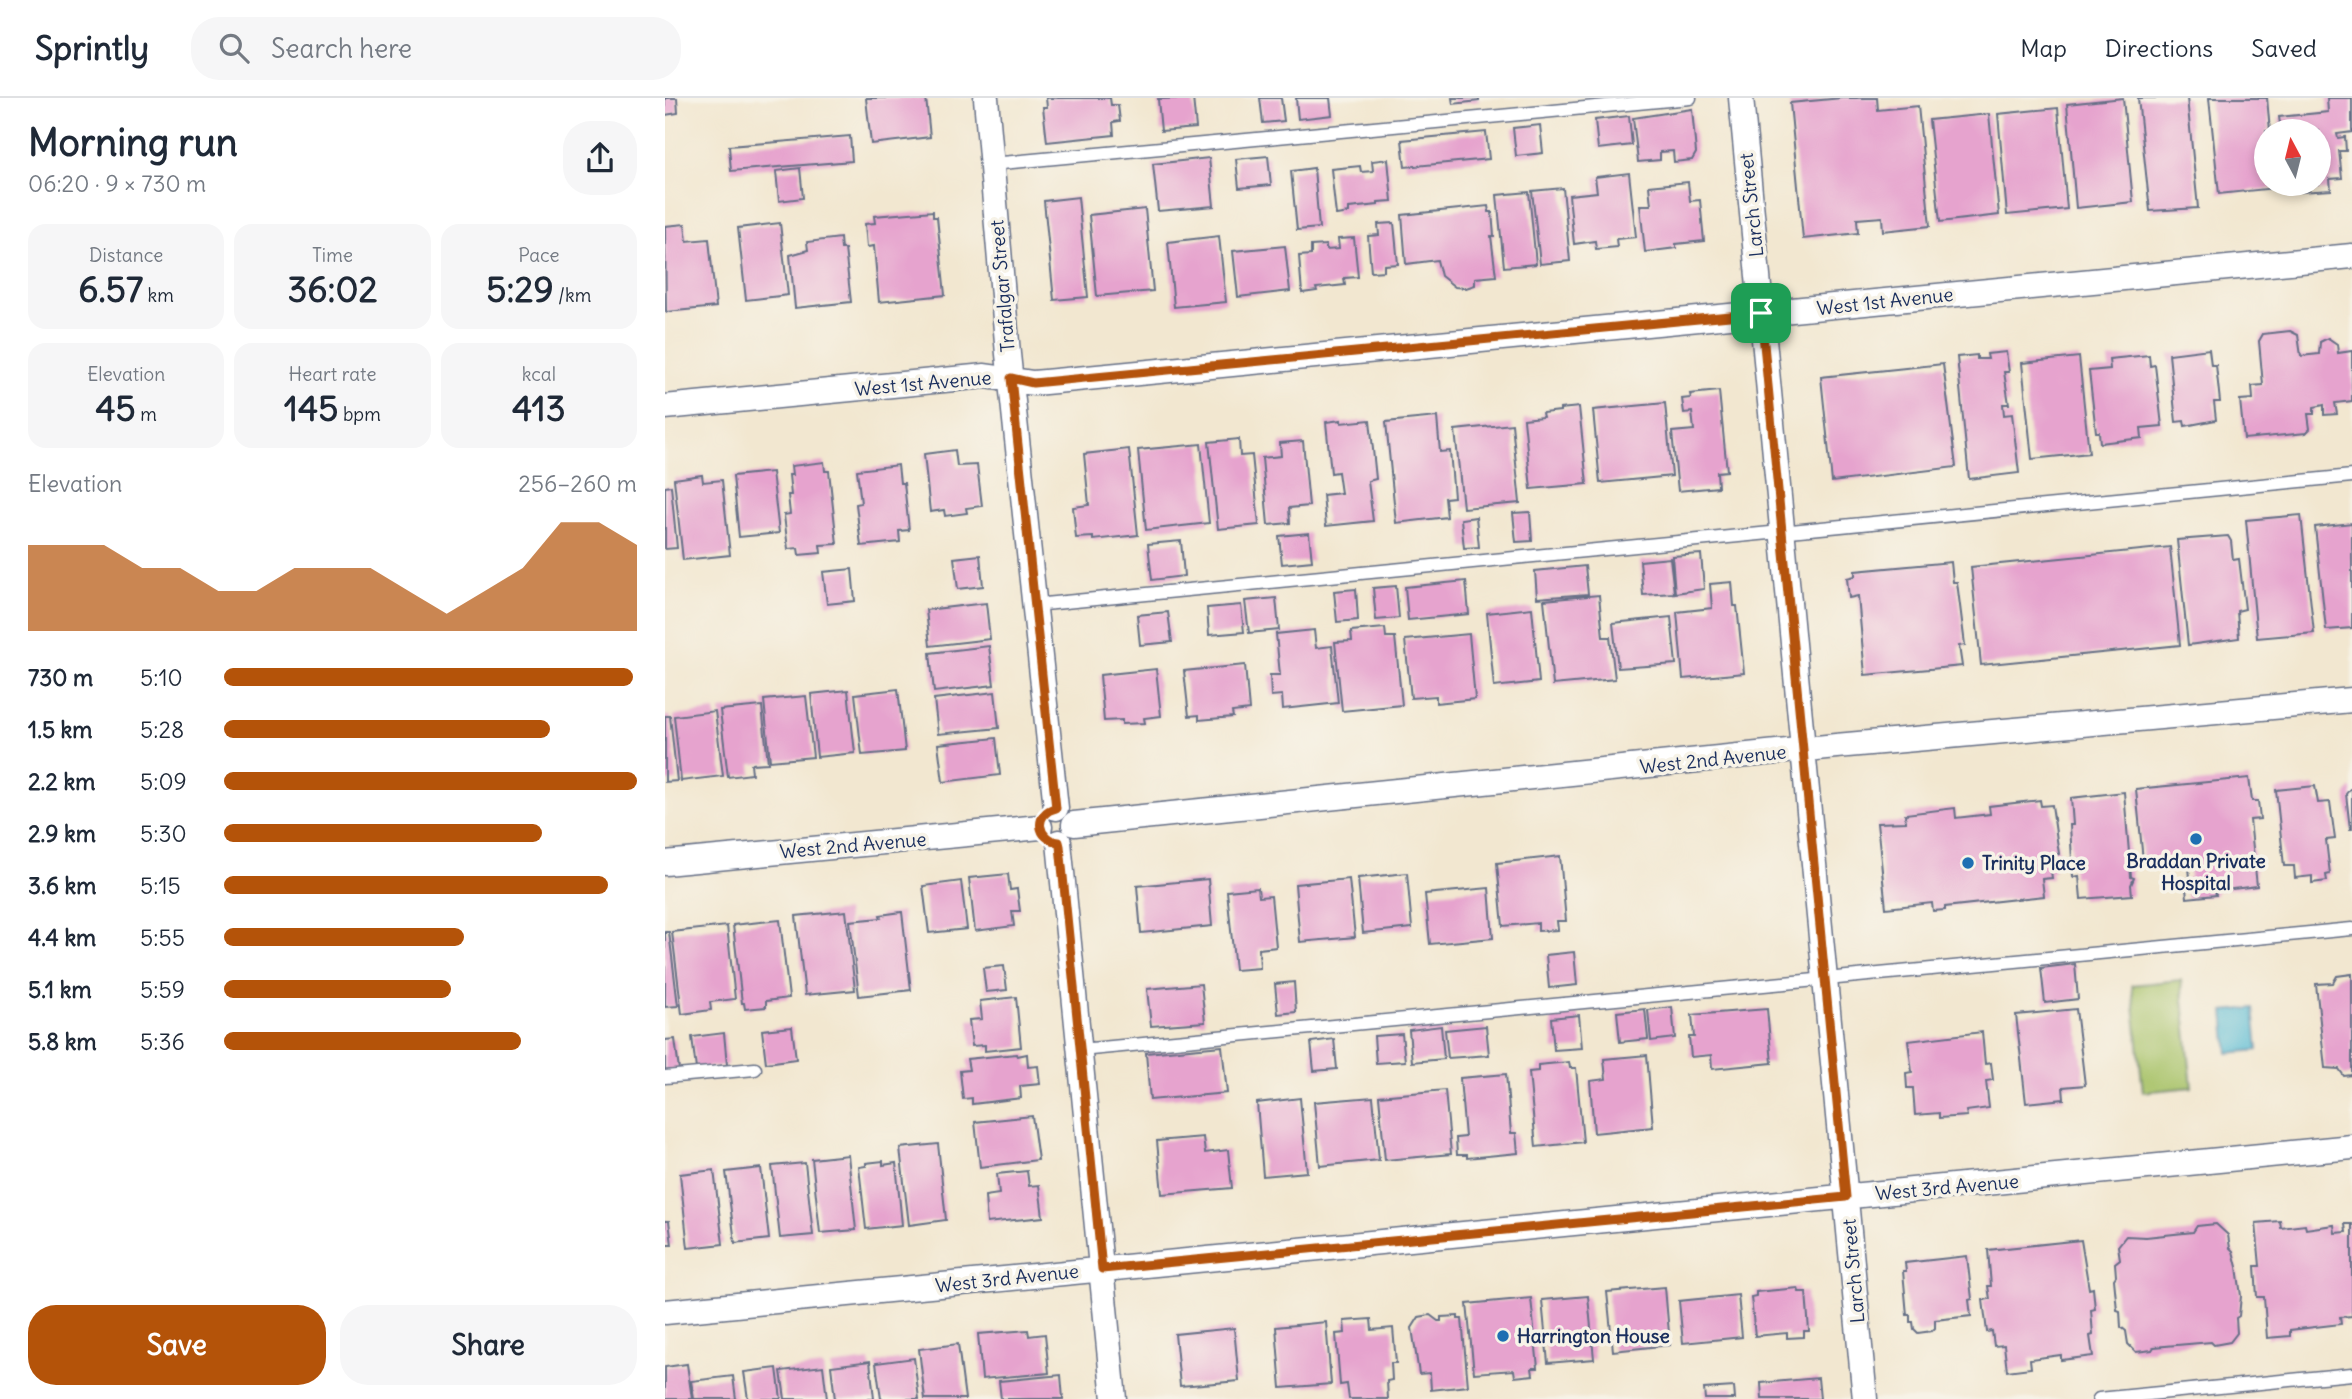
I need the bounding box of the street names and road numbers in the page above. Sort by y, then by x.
street label: Larch Street [1734,152,1768,258]
street label: Trafalgar Street [984,219,1020,353]
street label: West 1st Avenue [1816,282,1954,320]
street label: West 1st Avenue [854,365,992,401]
street label: West 2nd Avenue [1639,739,1787,779]
street label: West 2nd Avenue [779,827,927,863]
street label: West 3rd Avenue [1874,1169,2020,1205]
street label: Larch Street [1836,1218,1870,1324]
street label: West 3rd Avenue [934,1259,1080,1297]

